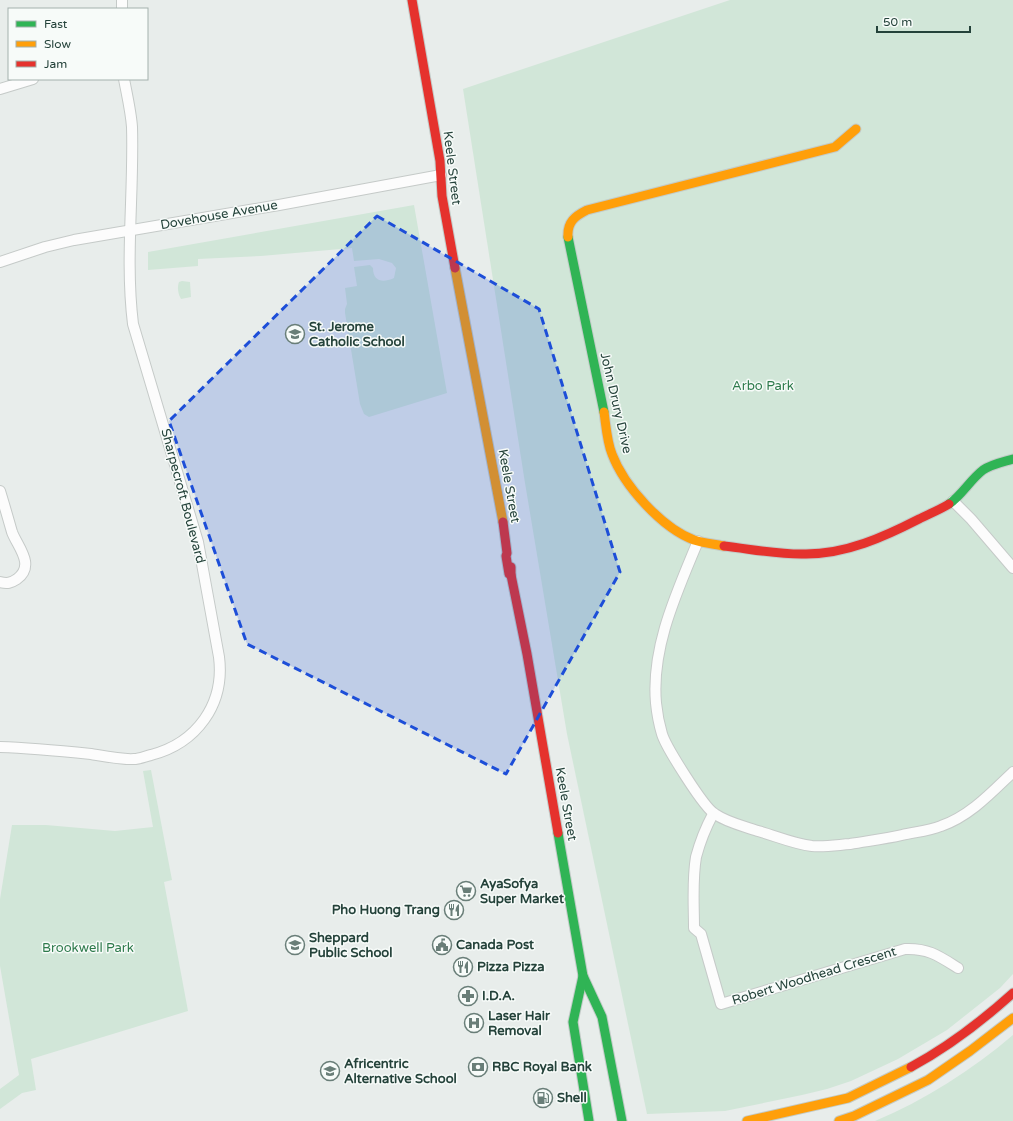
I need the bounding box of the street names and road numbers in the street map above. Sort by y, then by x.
street label: Keele Street [440,130,464,206]
street label: Dovehouse Avenue [159,197,279,233]
street label: John Drury Drive [597,351,635,455]
street label: Sharpecroft Boulevard [157,427,209,565]
street label: Keele Street [495,448,523,524]
street label: Keele Street [552,766,580,842]
street label: Robert Woodhead Crescent [730,943,898,1009]

